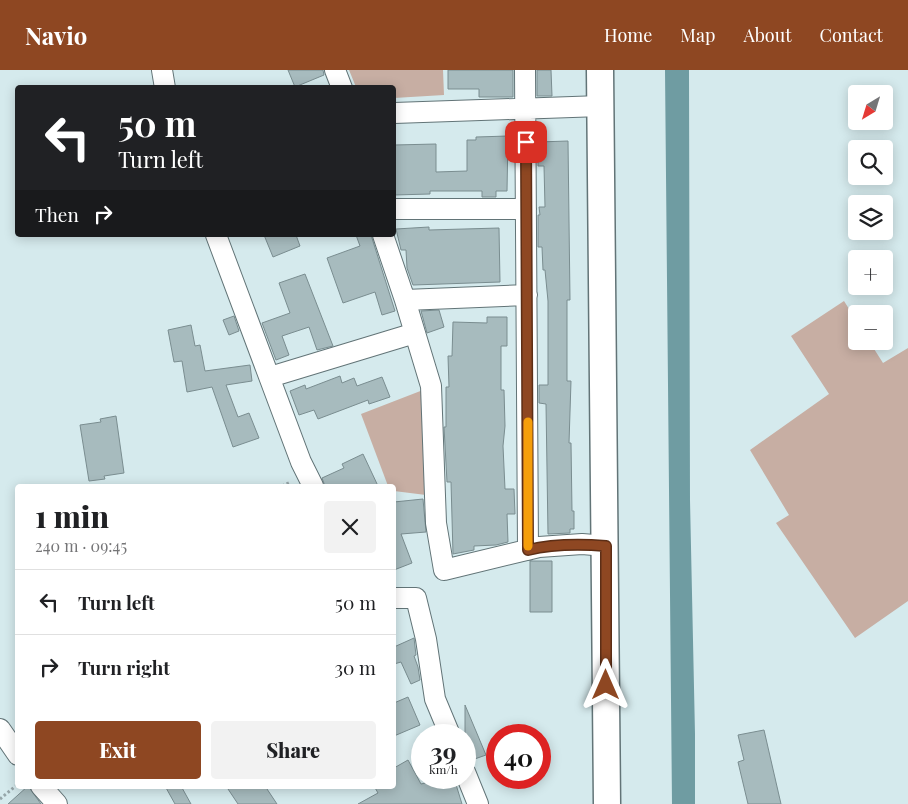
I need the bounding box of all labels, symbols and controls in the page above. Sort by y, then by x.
text: Navio [25,19,87,51]
text: Home [604,23,652,47]
text: Map [680,23,715,47]
text: About [743,23,792,47]
text: Contact [820,23,883,47]
north arrow [848,85,892,130]
map controls [848,85,893,350]
text: 50 m [118,99,196,146]
icon: left [35,105,100,170]
pin [505,121,547,163]
icon: arrive [512,128,540,156]
button: search [848,140,893,185]
text: Turn left [118,144,203,174]
button: layers [848,195,893,240]
icon: right [89,200,117,228]
text: Then [35,201,79,227]
button: + [848,250,893,295]
button: − [848,305,893,350]
text: 1 min [35,496,109,536]
button: close [324,501,376,553]
text: 240 m · 09:45 [35,535,127,556]
icon: left [35,588,63,616]
text: Turn left [78,589,155,615]
text: 50 m [335,589,376,615]
icon: right [35,653,63,681]
text: Turn right [78,654,170,680]
text: 30 m [334,654,376,680]
position arrow [579,658,631,710]
button: Exit [35,721,201,779]
button: Share [211,721,376,779]
speed limit sign: 40 [486,724,551,789]
text: 39 [430,734,457,767]
text: km/h [429,761,458,777]

